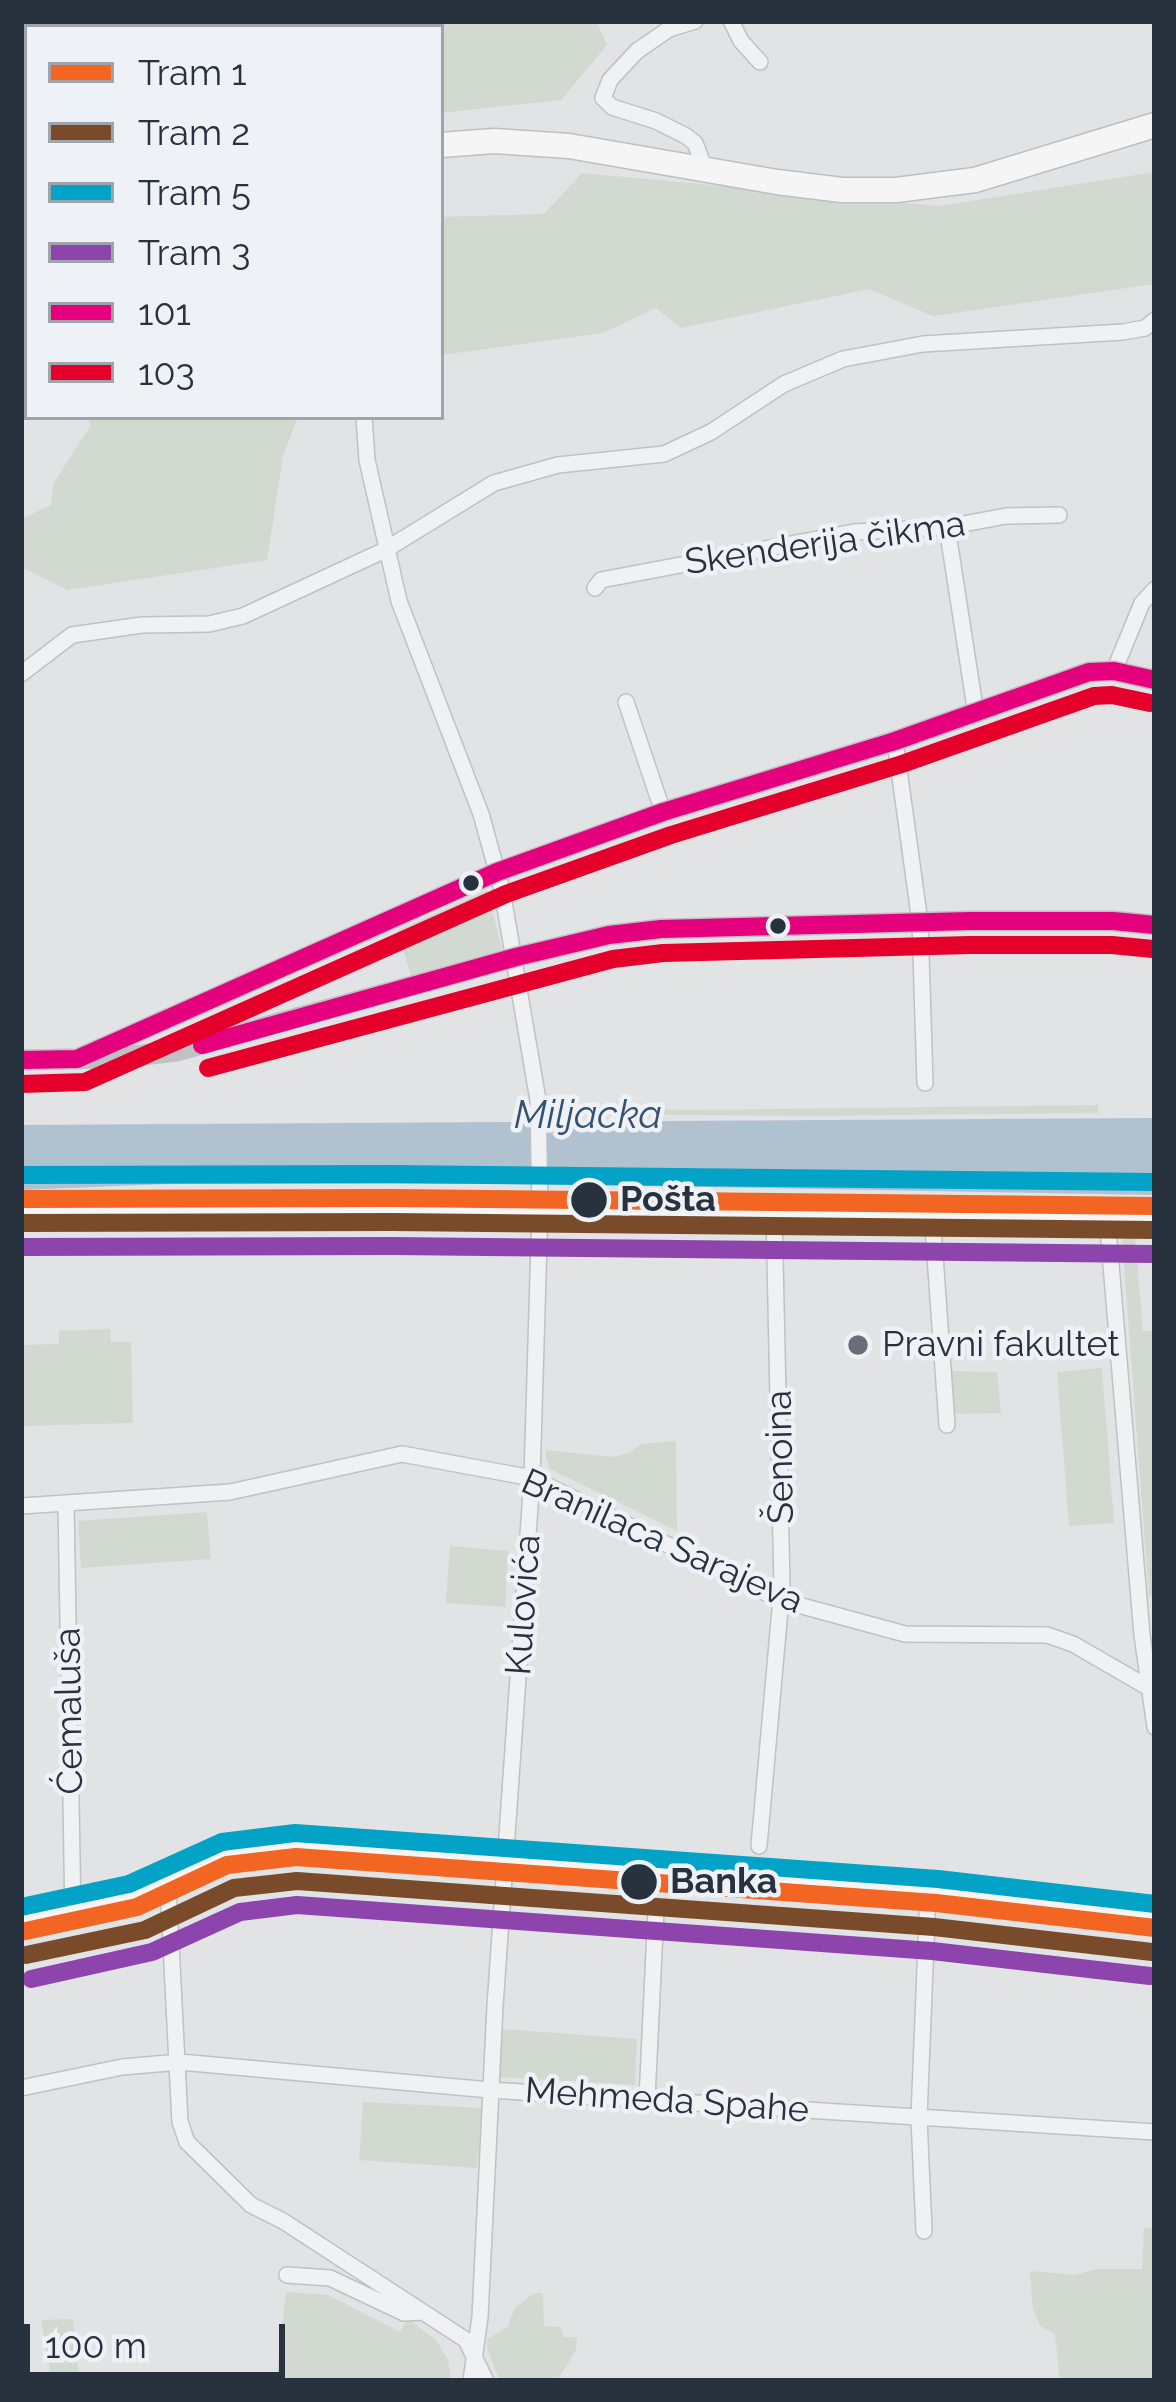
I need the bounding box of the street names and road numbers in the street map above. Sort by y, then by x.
street label: Skenderija čikma [682,503,968,585]
street label: Šenoina [758,1390,804,1524]
street label: Branilaca Sarajeva [514,1461,810,1623]
street label: Kulovića [498,1533,550,1677]
street label: Ćemaluša [47,1627,93,1795]
street label: Mehmeda Spahe [524,2070,810,2132]

